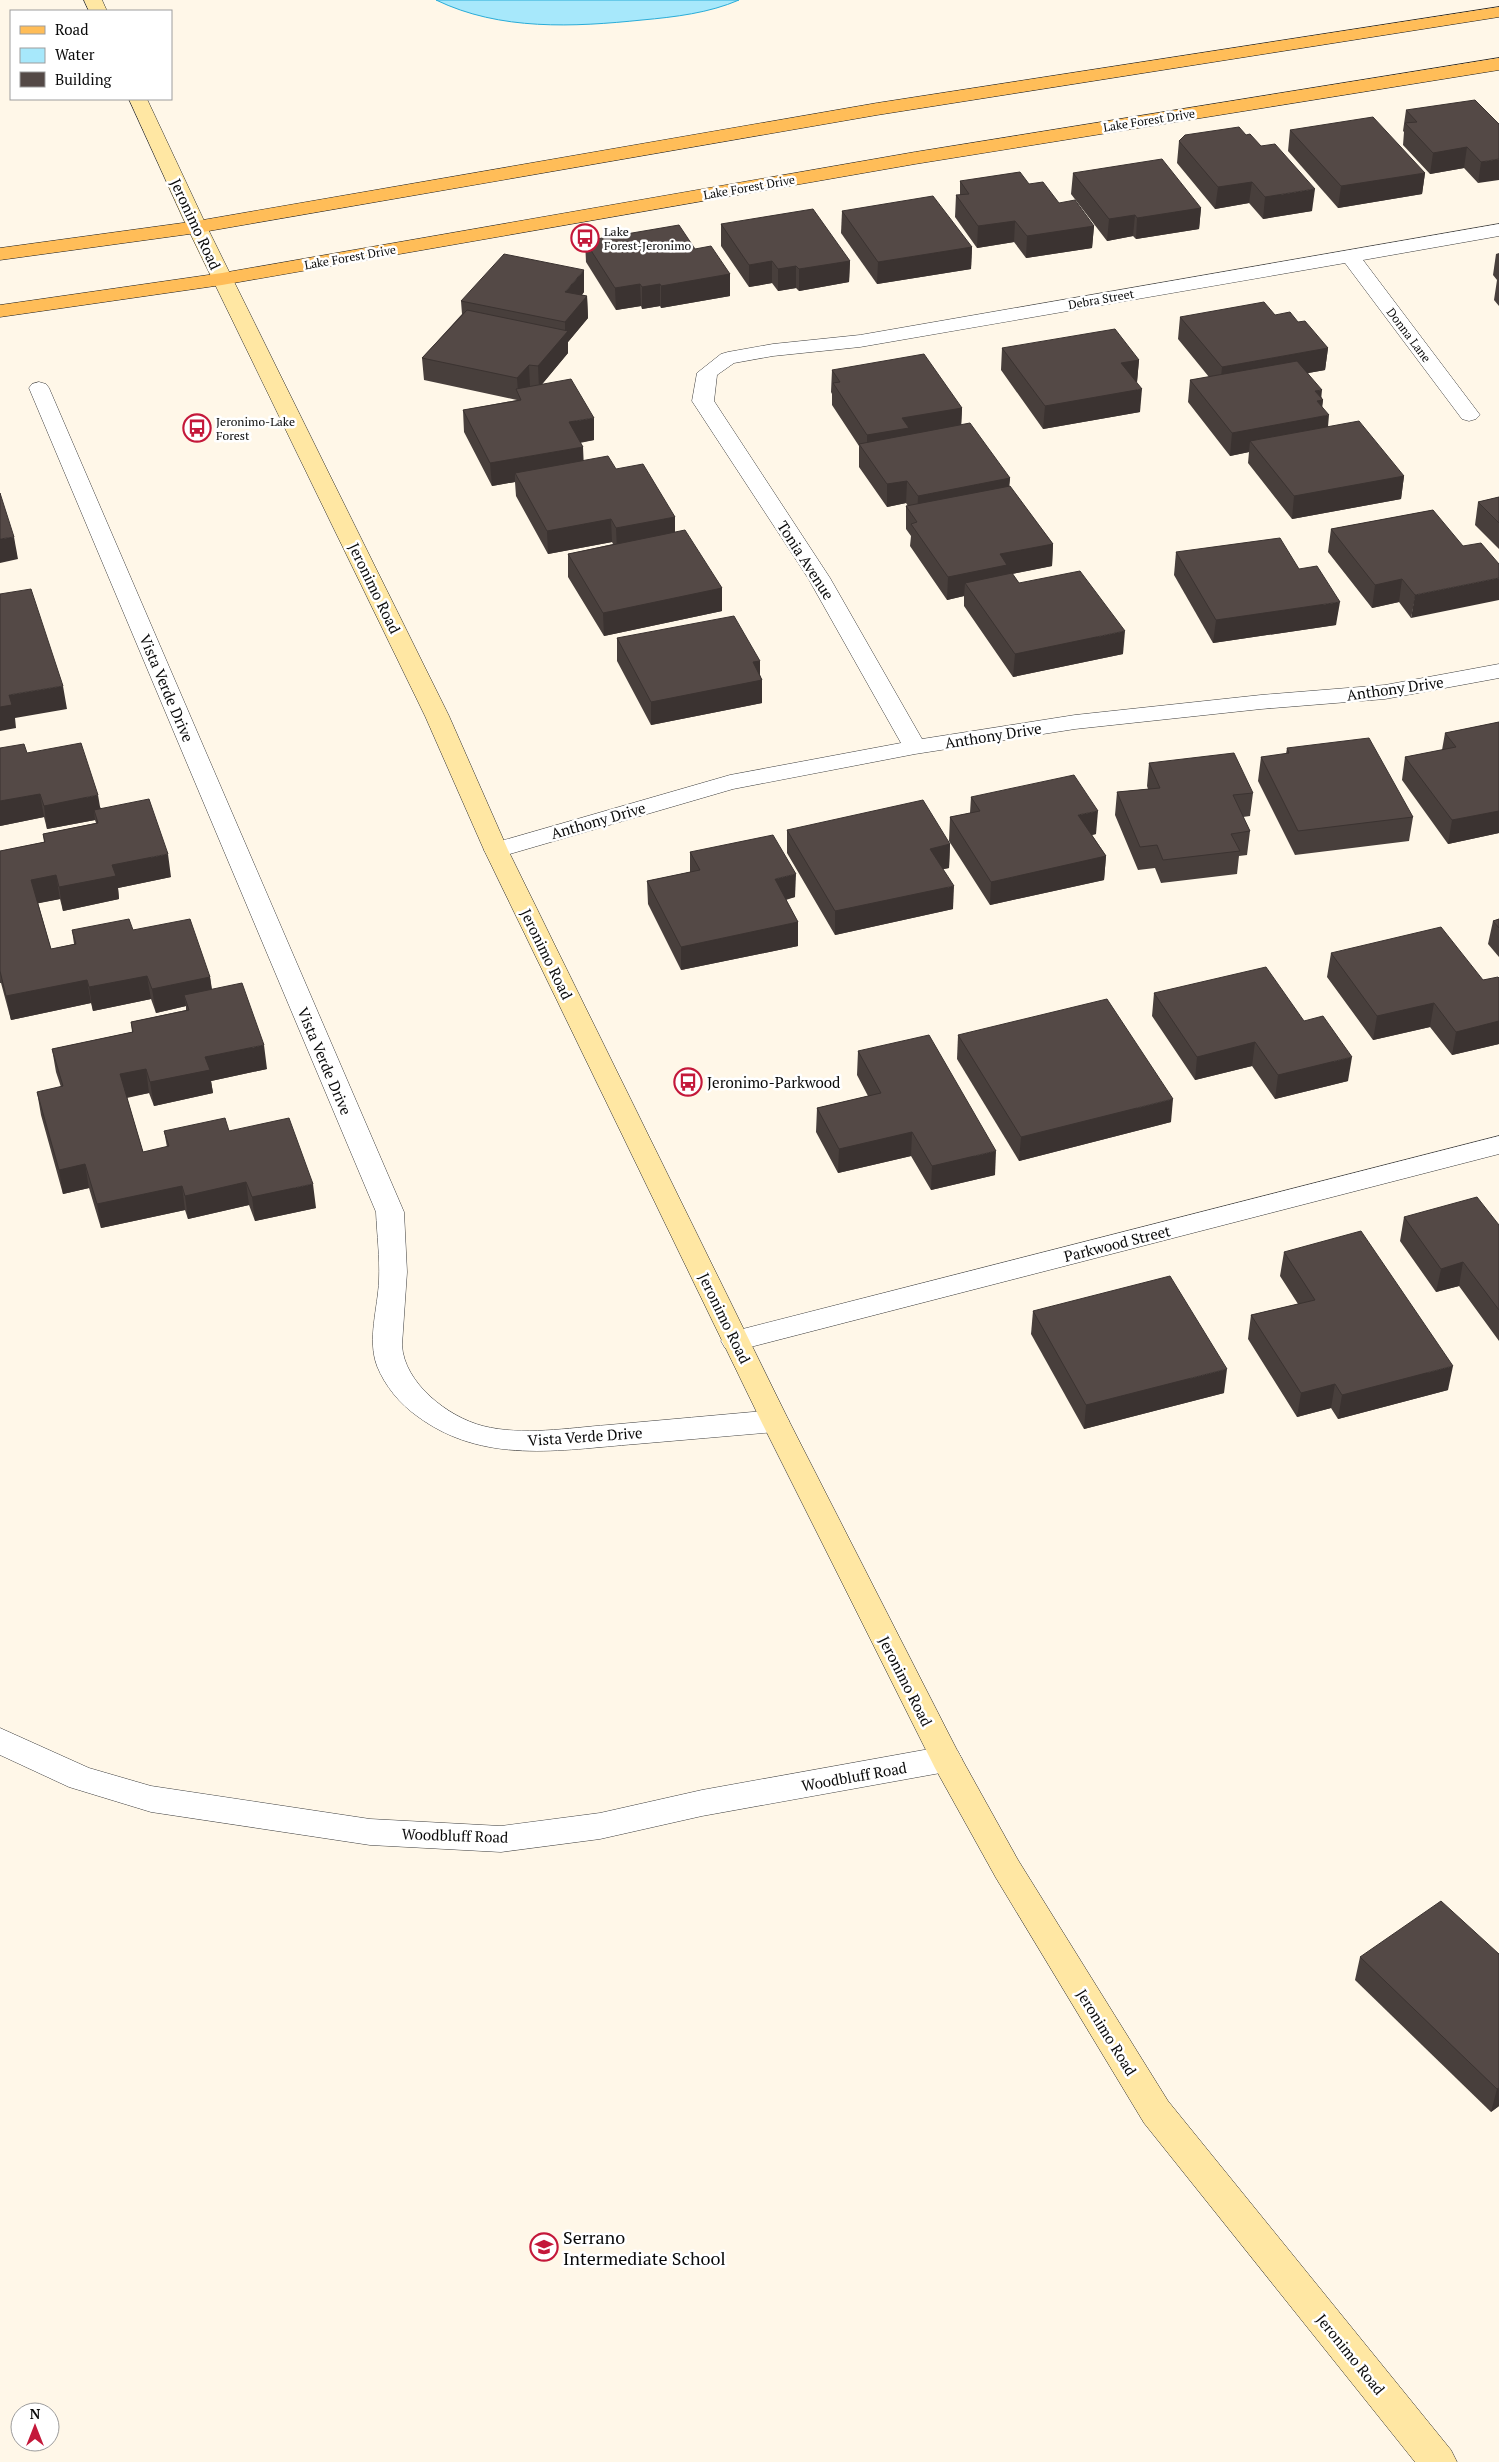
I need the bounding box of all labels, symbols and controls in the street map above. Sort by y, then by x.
legend [10,10,172,100]
text: Road [55,19,88,39]
text: Water [55,44,95,64]
text: Building [55,69,113,89]
street label: Lake Forest Drive [1102,105,1196,135]
street label: Lake Forest Drive [702,172,796,202]
street label: Jeronimo Road [166,175,226,273]
bus stop icon: Lake Forest-Jeronimo [570,223,600,253]
place label: Lake Forest-Jeronimo [604,224,692,253]
street label: Lake Forest Drive [303,242,397,272]
street label: Debra Street [1067,286,1136,312]
street label: Donna Lane [1384,305,1434,365]
bus stop icon: Jeronimo-Lake Forest [182,413,212,443]
place label: Jeronimo-Lake Forest [216,414,295,443]
street label: Tonia Avenue [773,517,839,603]
street label: Jeronimo Road [344,539,406,637]
street label: Vista Verde Drive [135,631,199,745]
street label: Anthony Drive [1345,671,1445,705]
street label: Anthony Drive [943,717,1043,753]
street label: Anthony Drive [548,797,648,843]
street label: Jeronimo Road [516,905,578,1003]
street label: Vista Verde Drive [293,1004,357,1118]
bus stop icon: Jeronimo-Parkwood [673,1067,703,1097]
place label: Jeronimo-Parkwood [707,1072,840,1092]
street label: Parkwood Street [1062,1220,1173,1266]
street label: Jeronimo Road [694,1269,756,1367]
street label: Vista Verde Drive [527,1422,643,1450]
street label: Jeronimo Road [875,1633,937,1729]
street label: Woodbluff Road [800,1757,908,1795]
street label: Woodbluff Road [401,1823,509,1847]
street label: Jeronimo Road [1072,1985,1142,2079]
place label: Serrano Intermediate School [563,2225,726,2270]
school or university icon: Serrano Intermediate School [529,2232,559,2262]
street label: Jeronimo Road [1312,2309,1390,2399]
north arrow [10,2402,60,2452]
text: N [30,2404,41,2423]

